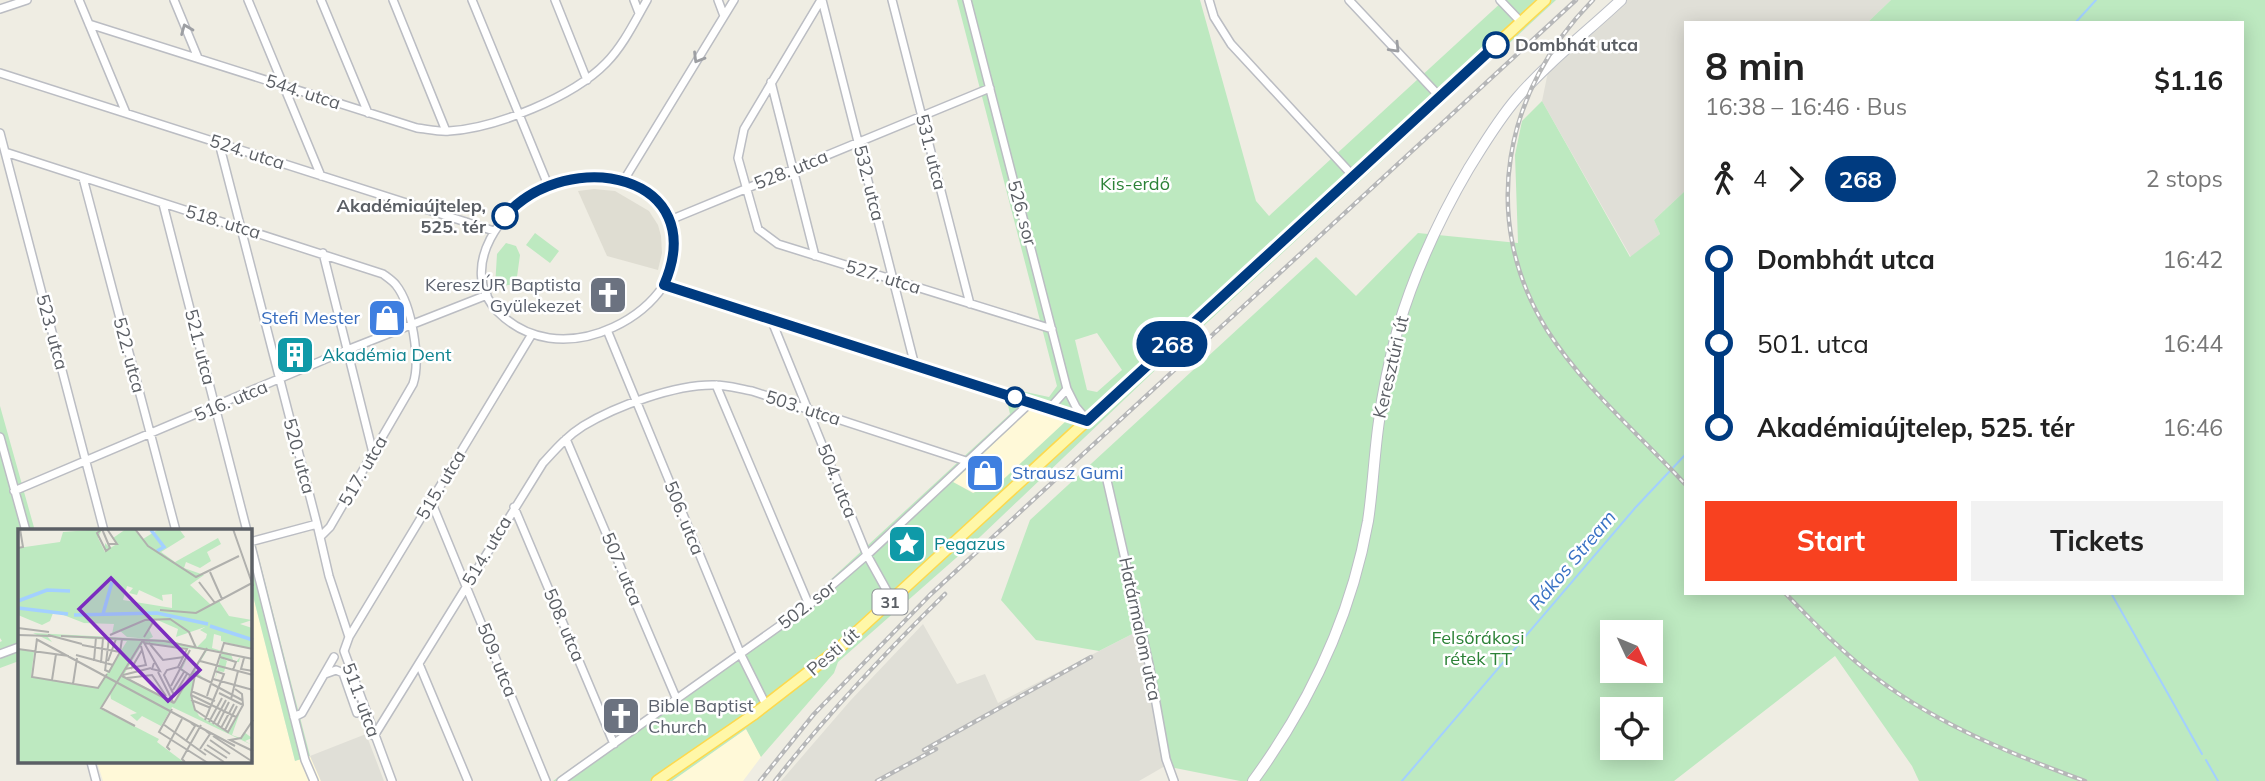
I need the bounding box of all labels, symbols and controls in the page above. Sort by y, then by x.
one-way arrow [180,24,194,36]
marker: Dombhát utca [1483,32,1509,58]
place label: Dombhát utca [1515,33,1638,56]
one-way arrow [1386,40,1399,53]
text: 8 min [1705,42,1805,90]
one-way arrow [694,51,707,64]
text: $1.16 [2154,64,2223,97]
street label: 544. utca [263,69,344,114]
text: 16:38 – 16:46 · Bus [1705,92,1907,121]
street label: 531. utca [911,112,952,192]
street label: 524. utca [207,129,288,174]
street label: 532. utca [849,143,890,223]
street label: 528. utca [751,144,831,195]
icon: walk [1705,160,1743,198]
icon: forward [1777,160,1815,198]
text: 4 [1753,164,1767,193]
text: 268 [1839,164,1882,194]
text: 2 stops [2146,164,2223,193]
park label: Kis-erdő [1100,172,1170,195]
street label: 526. sor [1003,178,1042,249]
place label: Akadémiaújtelep, 525. tér [337,194,487,238]
street label: 518. utca [183,199,264,244]
marker: Akadémiaújtelep, 525. tér [492,203,518,229]
text: Dombhát utca [1757,243,1935,276]
text: 16:42 [2163,245,2223,274]
street label: 527. utca [843,254,924,299]
place label: KereszÚR Baptista Gyülekezet [425,273,581,317]
church icon: KereszÚR Baptista Gyülekezet [587,274,629,316]
street label: 523. utca [31,291,74,372]
shop icon: Stefi Mester [366,297,408,339]
place label: Stefi Mester [261,306,360,329]
street label: 521. utca [180,307,221,387]
street label: Keresztúri út [1368,313,1413,420]
street label: 522. utca [108,314,151,395]
line badge: 268 [1132,321,1212,367]
text: 501. utca [1757,327,1869,360]
text: 268 [1150,329,1194,359]
text: 16:44 [2163,329,2223,358]
building icon: Akadémia Dent [274,334,316,376]
place label: Akadémia Dent [322,343,451,366]
street label: 516. utca [191,375,271,426]
street label: 503. utca [763,385,844,430]
unlabelled marker [1005,387,1025,407]
text: Akadémiaújtelep, 525. tér [1757,411,2075,444]
text: 16:46 [2163,413,2223,442]
street label: 520. utca [278,415,321,496]
street label: 517. utca [333,431,392,510]
street label: 504. utca [812,441,863,521]
street label: 515. utca [411,446,470,524]
shop icon: Strausz Gumi [964,452,1006,494]
place label: Strausz Gumi [1012,461,1124,484]
street label: 506. utca [659,478,710,558]
button: Start [1705,501,1957,581]
button: Tickets [1971,501,2223,581]
water label: Rákos Stream [1523,505,1621,615]
street label: 514. utca [457,512,516,590]
place icon: Pegazus [886,523,928,565]
inset map [18,529,252,764]
street label: 507. utca [597,529,648,609]
place label: Pegazus [934,532,1005,555]
street label: Határmalom utca [1114,555,1167,703]
street label: 502. sor [773,575,841,634]
street label: 508. utca [539,585,590,665]
road number: 31 [872,590,908,614]
street label: 509. utca [472,620,523,700]
north arrow [1600,620,1662,682]
map controls [1600,620,1663,760]
street label: Pesti út [802,623,864,681]
park label: Felsőrákosi rétek TT [1432,626,1524,670]
street label: 511. utca [337,660,386,740]
place label: Bible Baptist Church [648,694,754,738]
church icon: Bible Baptist Church [600,695,642,737]
button: locate [1600,697,1663,760]

